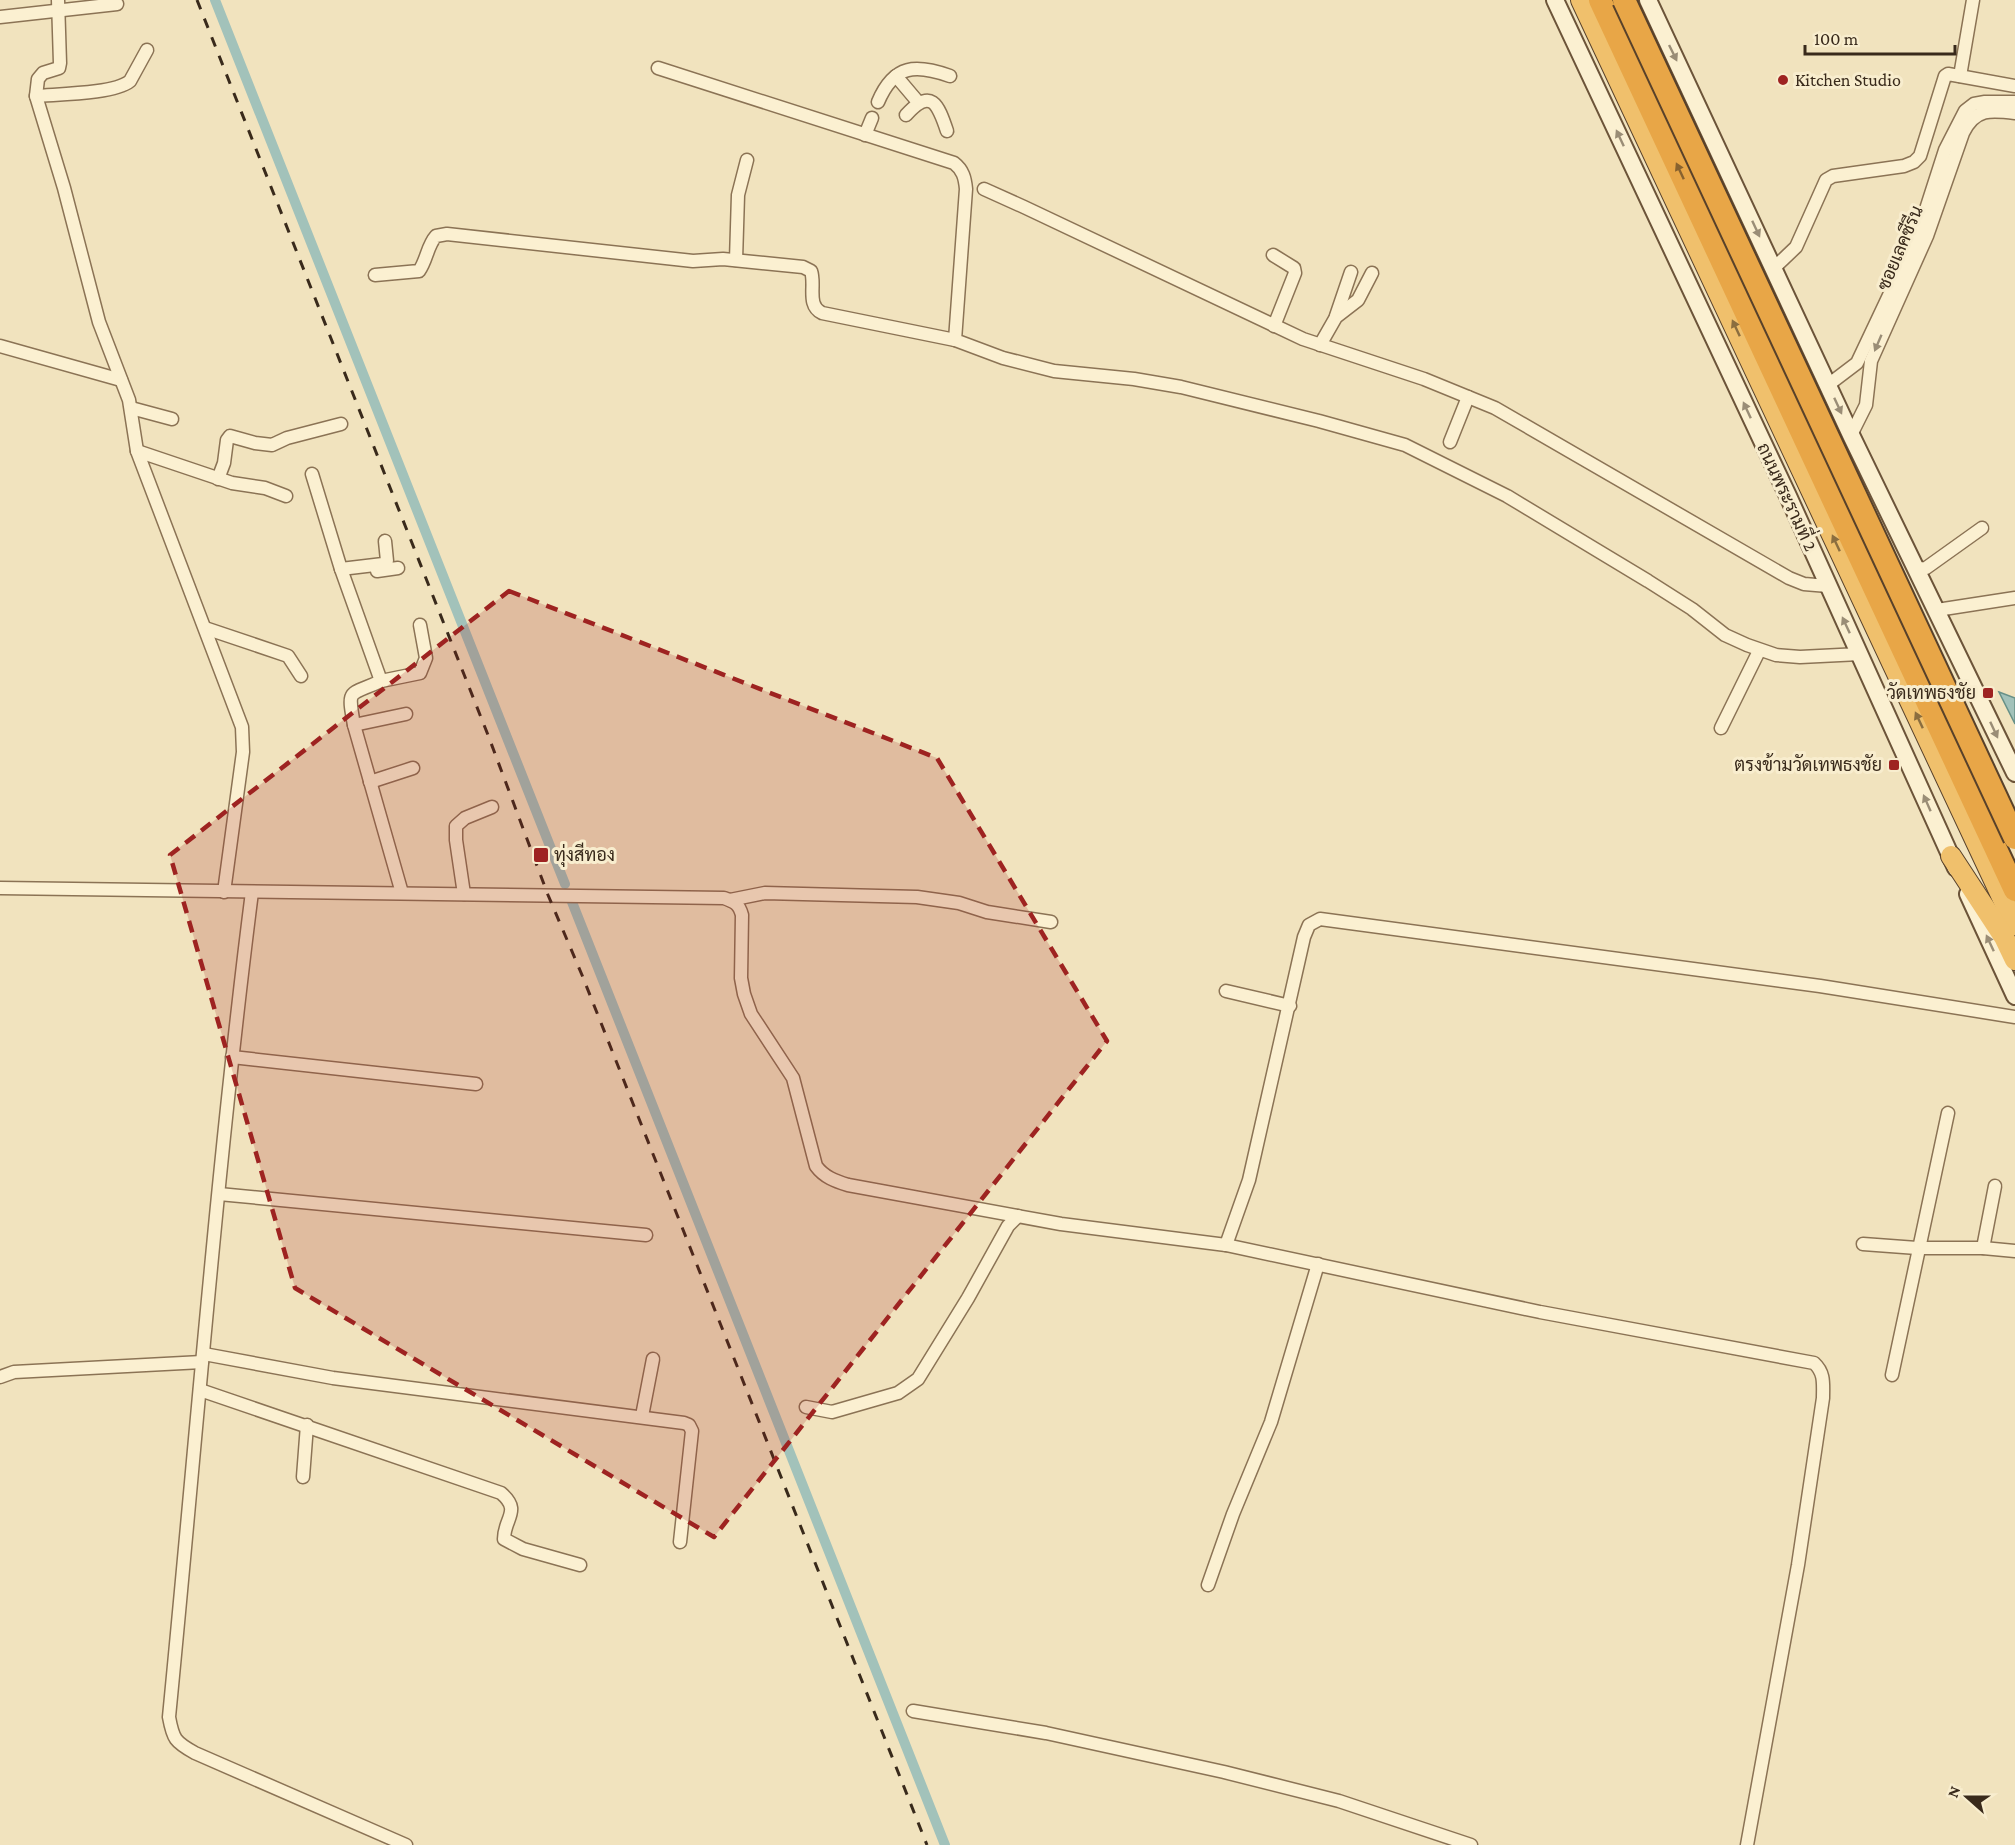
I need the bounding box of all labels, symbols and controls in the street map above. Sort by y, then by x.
scale bar [1805,18,1955,56]
text: 100 m [1814,29,1859,49]
one-way arrow [1668,44,1677,61]
place label: Kitchen Studio [1795,70,1901,90]
marker: Kitchen Studio [1776,73,1790,87]
one-way arrow [1615,130,1624,147]
one-way arrow [1675,163,1684,180]
street label: ซอยเลคซีรีน [1870,201,1927,293]
one-way arrow [1751,221,1761,239]
one-way arrow [1731,320,1740,337]
one-way arrow [1873,335,1883,353]
one-way arrow [1833,398,1842,415]
one-way arrow [1743,401,1752,418]
street label: ถนนพระรามที่ 2 [1753,437,1826,554]
one-way arrow [1832,535,1841,552]
one-way arrow [1841,616,1851,634]
place label: วัดเทพธงชัย [1887,682,1976,703]
marker: วัดเทพธงชัย [1981,686,1995,700]
one-way arrow [1914,711,1923,728]
one-way arrow [1990,721,1999,738]
place label: ตรงข้ามวัดเทพธงชัย [1734,753,1882,775]
marker: ตรงข้ามวัดเทพธงชัย [1887,758,1901,772]
one-way arrow [1922,794,1931,811]
place label: ทุ่งสีทอง [554,842,615,867]
marker: ทุ่งสีทอง [532,846,550,864]
one-way arrow [1986,934,1995,951]
north arrow [1937,1767,1997,1827]
text: N [1944,1784,1963,1800]

